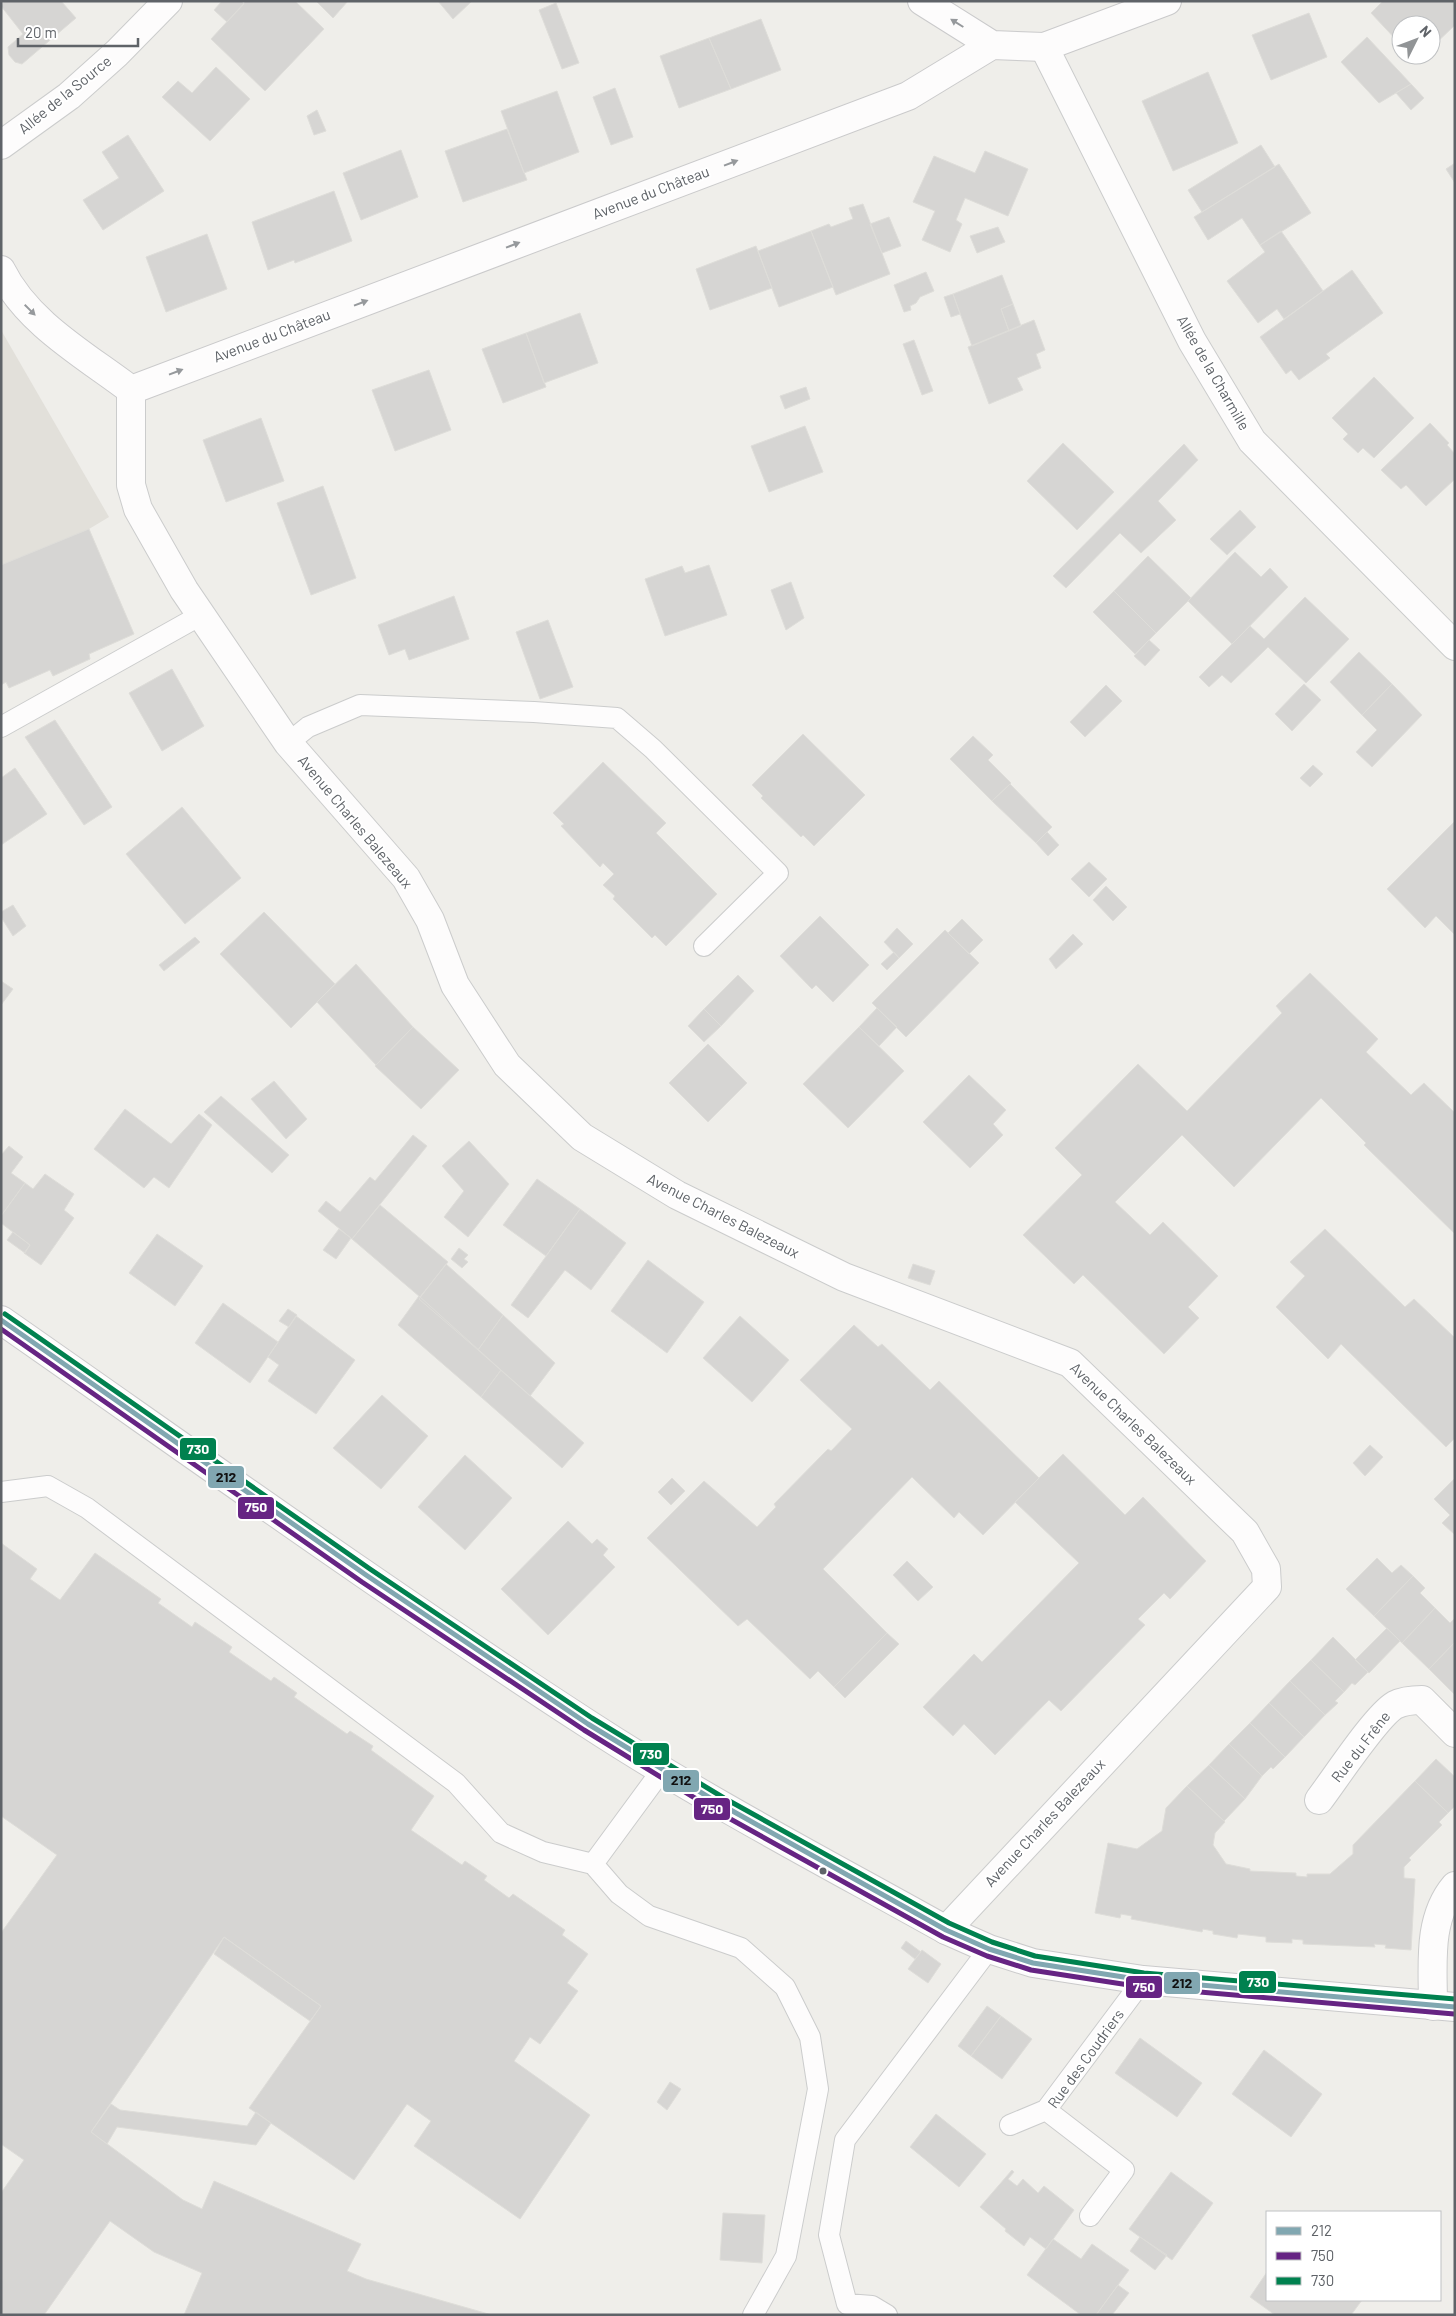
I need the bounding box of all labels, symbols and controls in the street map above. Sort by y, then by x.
scale bar [18,15,138,47]
north arrow [1391,15,1441,65]
one-way arrow [951,18,964,27]
text: N [1417,22,1435,40]
text: 20 m [25,23,57,41]
street label: Allée de la Source [14,51,114,137]
one-way arrow [724,159,739,167]
street label: Avenue du Château [590,162,712,223]
one-way arrow [506,241,521,249]
one-way arrow [354,298,368,306]
one-way arrow [23,303,35,315]
street label: Avenue du Château [211,305,333,366]
street label: Allée de la Charmille [1174,312,1254,433]
one-way arrow [169,368,184,375]
street label: Avenue Charles Balezeaux [295,751,417,892]
street label: Avenue Charles Balezeaux [644,1169,803,1261]
street label: Avenue Charles Balezeaux [1067,1358,1201,1488]
line badge: 730 [179,1437,217,1461]
text: 730 [187,1440,209,1457]
line badge: 212 [207,1465,245,1489]
text: 212 [216,1468,236,1485]
line badge: 750 [237,1496,275,1520]
text: 750 [245,1498,267,1515]
street label: Rue du Frêne [1327,1707,1394,1785]
line badge: 730 [632,1742,670,1766]
text: 730 [640,1745,662,1762]
street label: Avenue Charles Balezeaux [980,1755,1108,1890]
line badge: 212 [662,1769,700,1793]
text: 212 [671,1771,691,1788]
line badge: 750 [693,1797,731,1821]
text: 750 [701,1800,723,1817]
unlabelled marker [818,1866,828,1876]
line badge: 730 [1238,1970,1277,1994]
line badge: 212 [1163,1971,1201,1995]
text: 730 [1247,1973,1269,1990]
text: 212 [1172,1974,1192,1991]
line badge: 750 [1125,1975,1163,1999]
text: 750 [1133,1978,1155,1995]
street label: Rue des Coudriers [1043,2005,1127,2111]
legend [1266,2211,1441,2301]
text: 212 [1311,2221,1332,2239]
text: 750 [1311,2246,1334,2264]
text: 730 [1311,2271,1334,2289]

